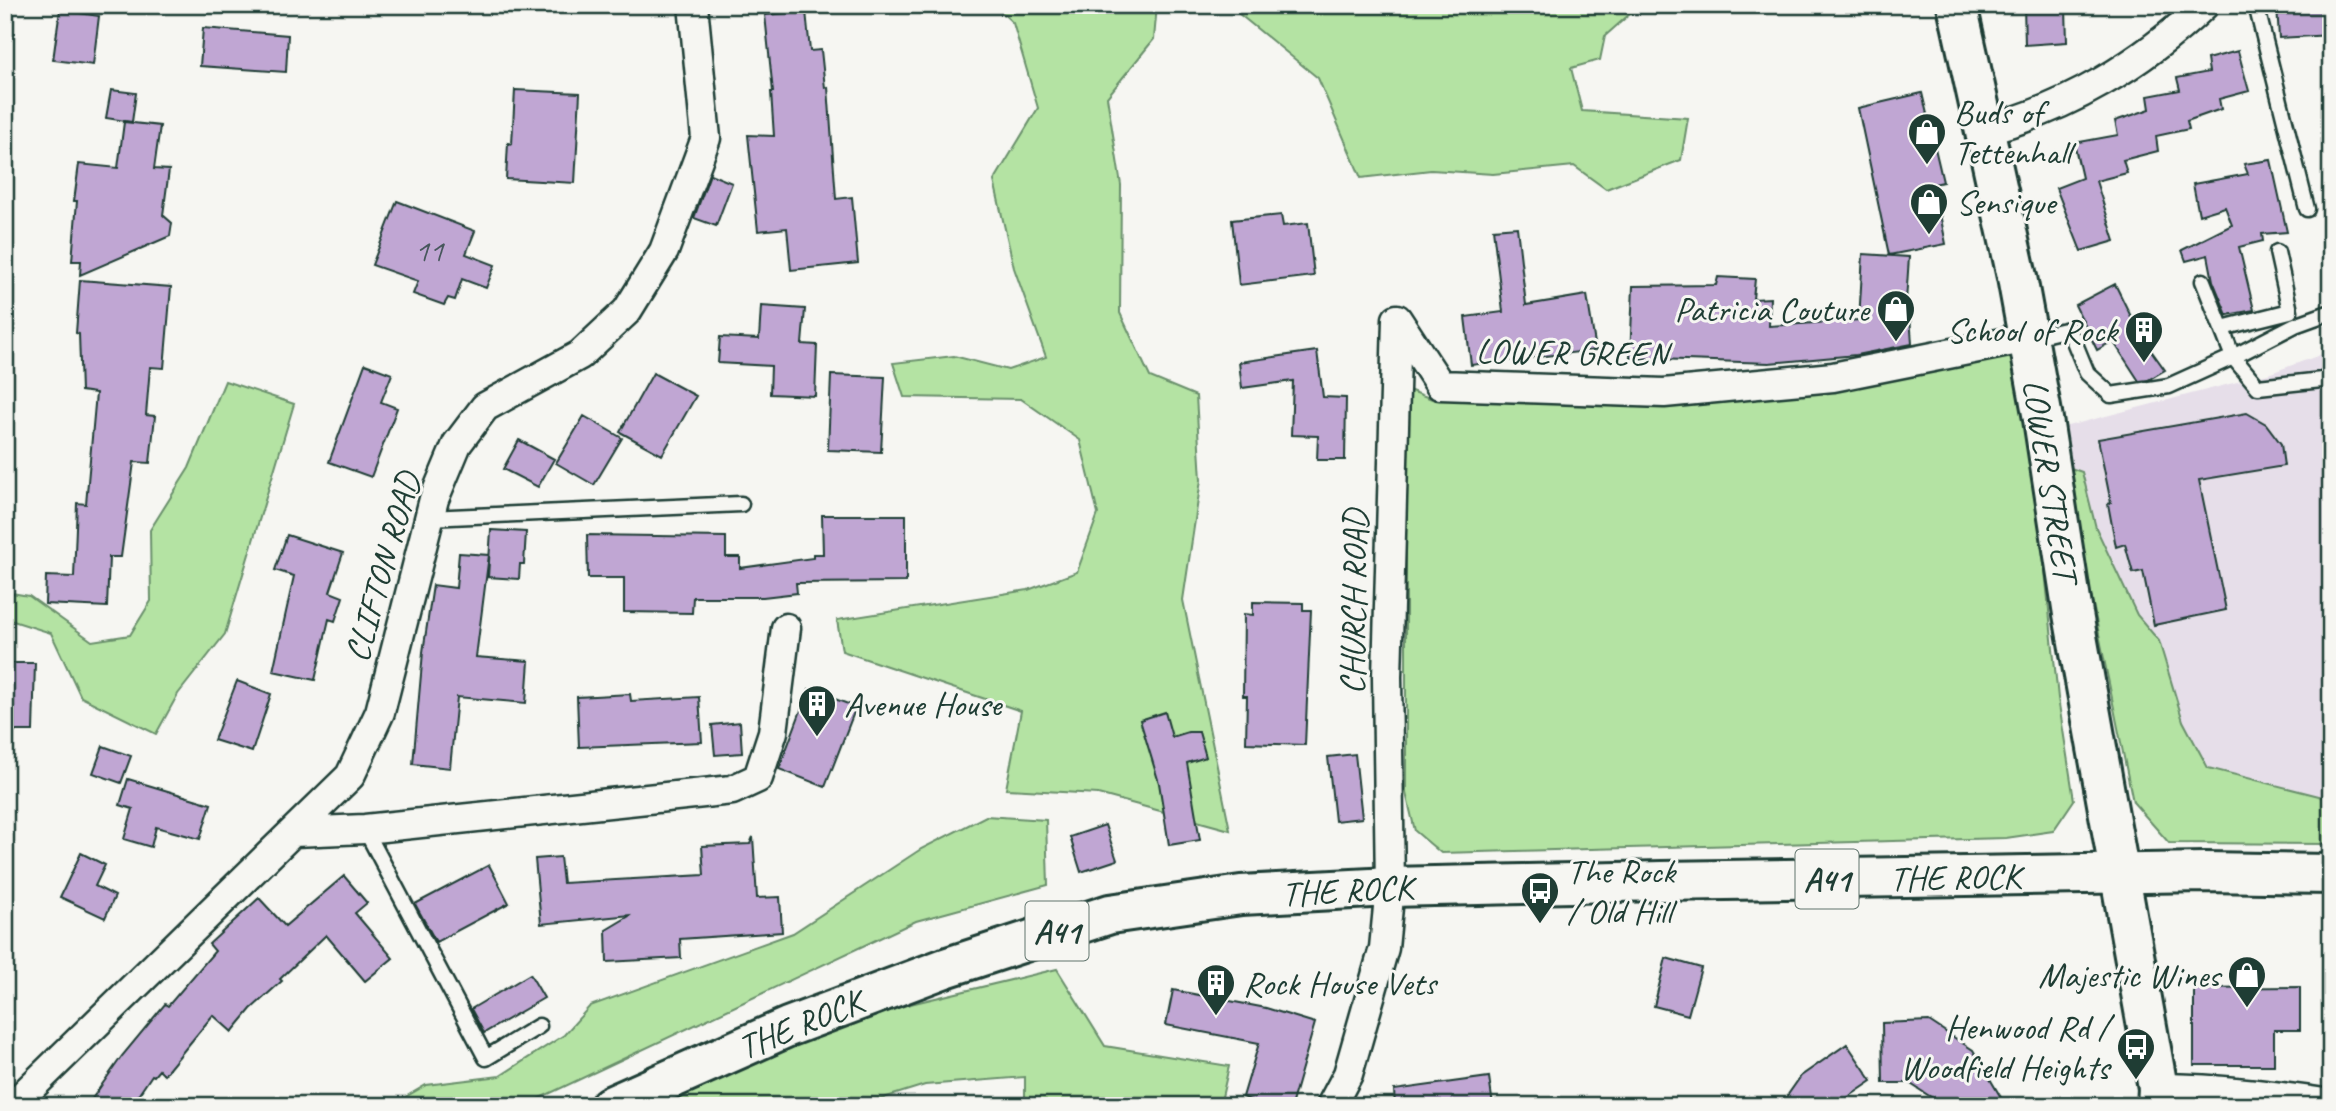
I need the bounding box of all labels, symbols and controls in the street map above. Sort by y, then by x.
place label: Buds of Tettenhall [1954,90,2077,175]
shop icon: Buds of Tettenhall [1906,111,1948,166]
place label: Sensique [1956,180,2058,225]
shop icon: Sensique [1908,181,1950,236]
house number: 11 [415,230,445,271]
place label: Patricia Couture [1674,287,1872,332]
shop icon: Patricia Couture [1875,288,1917,343]
place label: School of Rock [1946,308,2119,353]
building icon: School of Rock [2123,309,2165,364]
street label: LOWER GREEN [1476,328,1674,377]
street label: LOWER STREET [2012,376,2090,591]
street label: CLIFTON ROAD [334,465,432,667]
street label: CHURCH ROAD [1329,507,1378,695]
place label: Avenue House [844,682,1004,727]
building icon: Avenue House [796,683,838,738]
place label: The Rock / Old Hill [1567,849,1678,934]
road number: A41 [1796,850,1858,908]
street label: THE ROCK [1889,854,2026,901]
street label: THE ROCK [1281,864,1419,916]
bus stop icon: The Rock / Old Hill [1519,870,1561,925]
road number: A41 [1026,902,1088,960]
place label: Majestic Wines [2038,953,2223,998]
shop icon: Majestic Wines [2226,954,2268,1009]
place label: Rock House Vets [1243,961,1439,1006]
building icon: Rock House Vets [1195,962,1237,1017]
street label: THE ROCK [731,977,874,1070]
place label: Henwood Rd / Woodfield Heights [1900,1005,2115,1090]
bus stop icon: Henwood Rd / Woodfield Heights [2115,1026,2157,1081]

